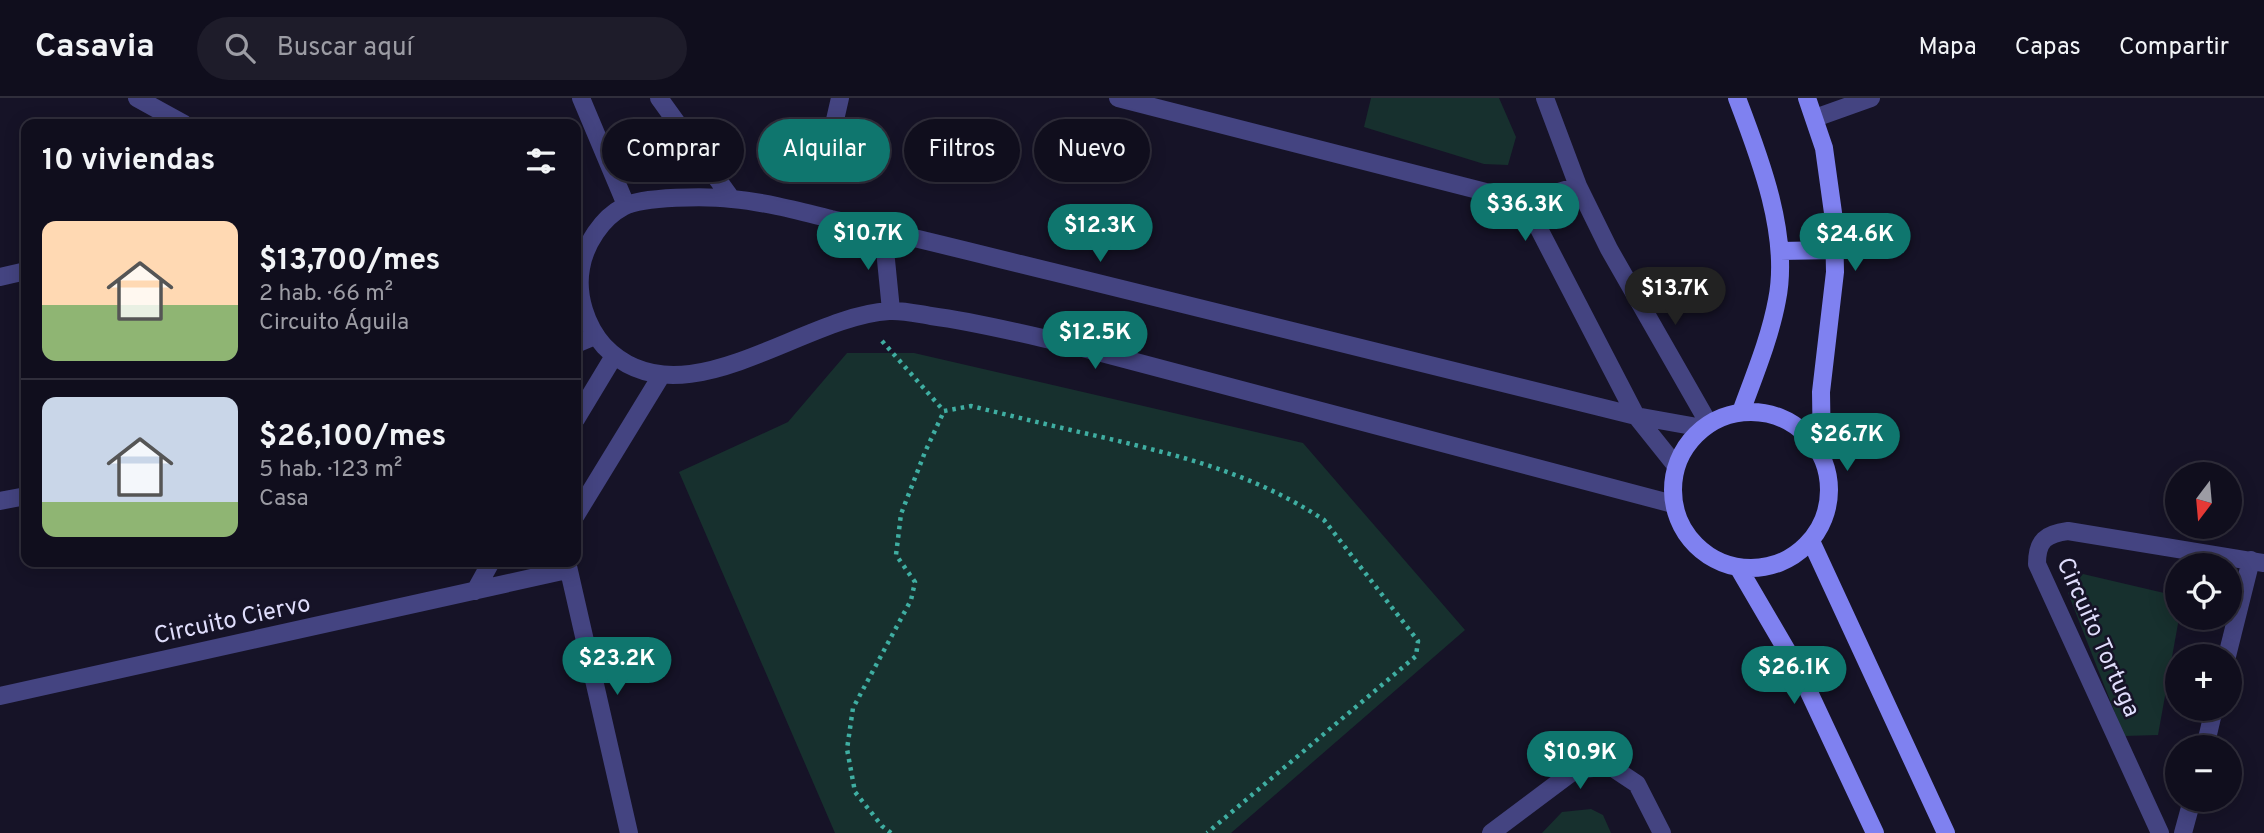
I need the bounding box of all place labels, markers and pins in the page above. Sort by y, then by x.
pin: $36.3K [1468,184,1582,243]
pin: $12.3K [1043,204,1157,264]
pin: $10.7K [811,212,925,272]
pin: $24.6K [1798,214,1912,273]
pin: $13.7K [1618,268,1732,327]
pin: $12.5K [1038,312,1152,371]
pin: $26.7K [1790,414,1904,473]
pin: $23.2K [560,638,674,697]
pin: $26.1K [1737,646,1851,706]
pin: $10.9K [1523,732,1637,791]

